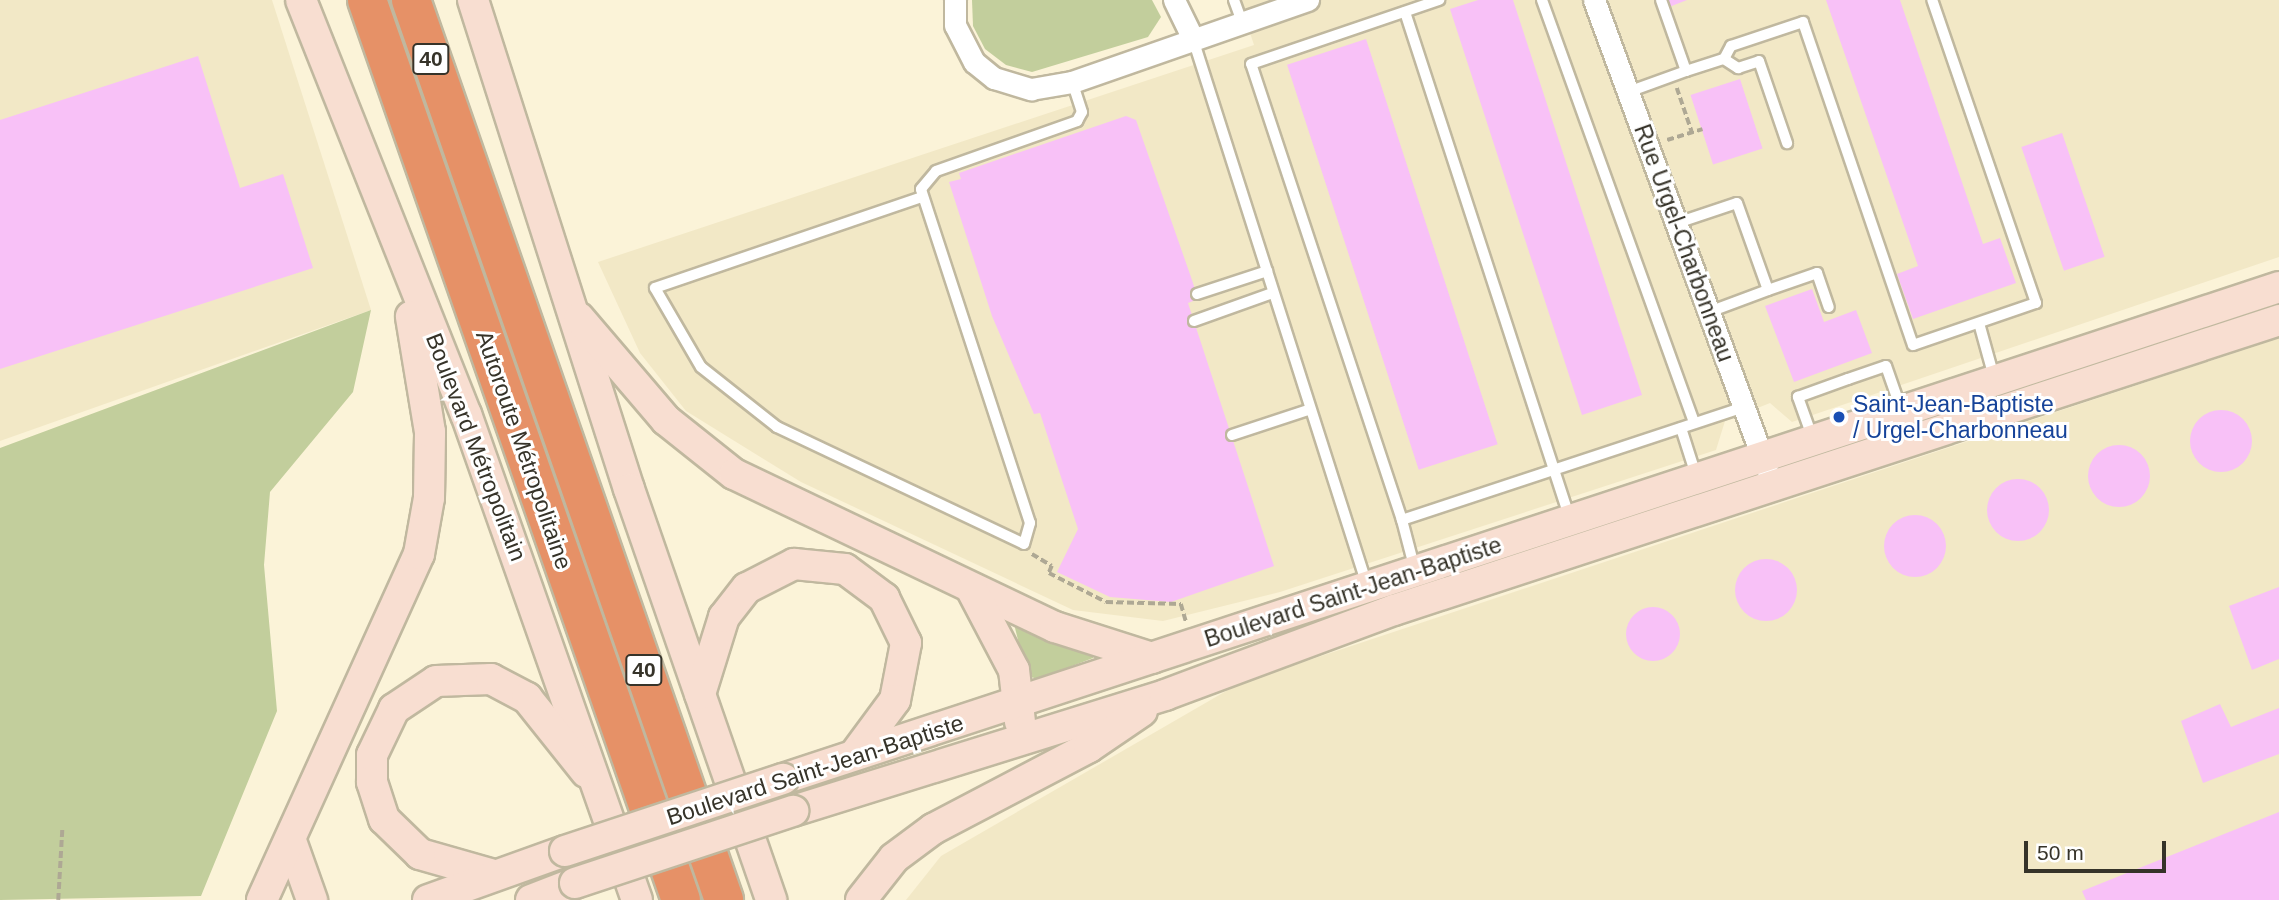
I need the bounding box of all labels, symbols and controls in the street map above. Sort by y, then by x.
road number: 40 [412,42,450,76]
street label: Rue Urgel-Charbonneau [1628,121,1740,365]
street label: Autoroute Métropolitaine [470,327,578,573]
street label: Boulevard Métropolitain [420,329,532,565]
place label: Saint-Jean-Baptiste / Urgel-Charbonneau [1853,390,2068,444]
marker: Saint-Jean-Baptiste / Urgel-Charbonneau [1831,409,1847,425]
street label: Boulevard Saint-Jean-Baptiste [1201,531,1505,653]
road number: 40 [625,652,663,688]
street label: Boulevard Saint-Jean-Baptiste [663,709,967,831]
scale bar [2027,827,2169,871]
text: 50 m [2037,841,2084,864]

